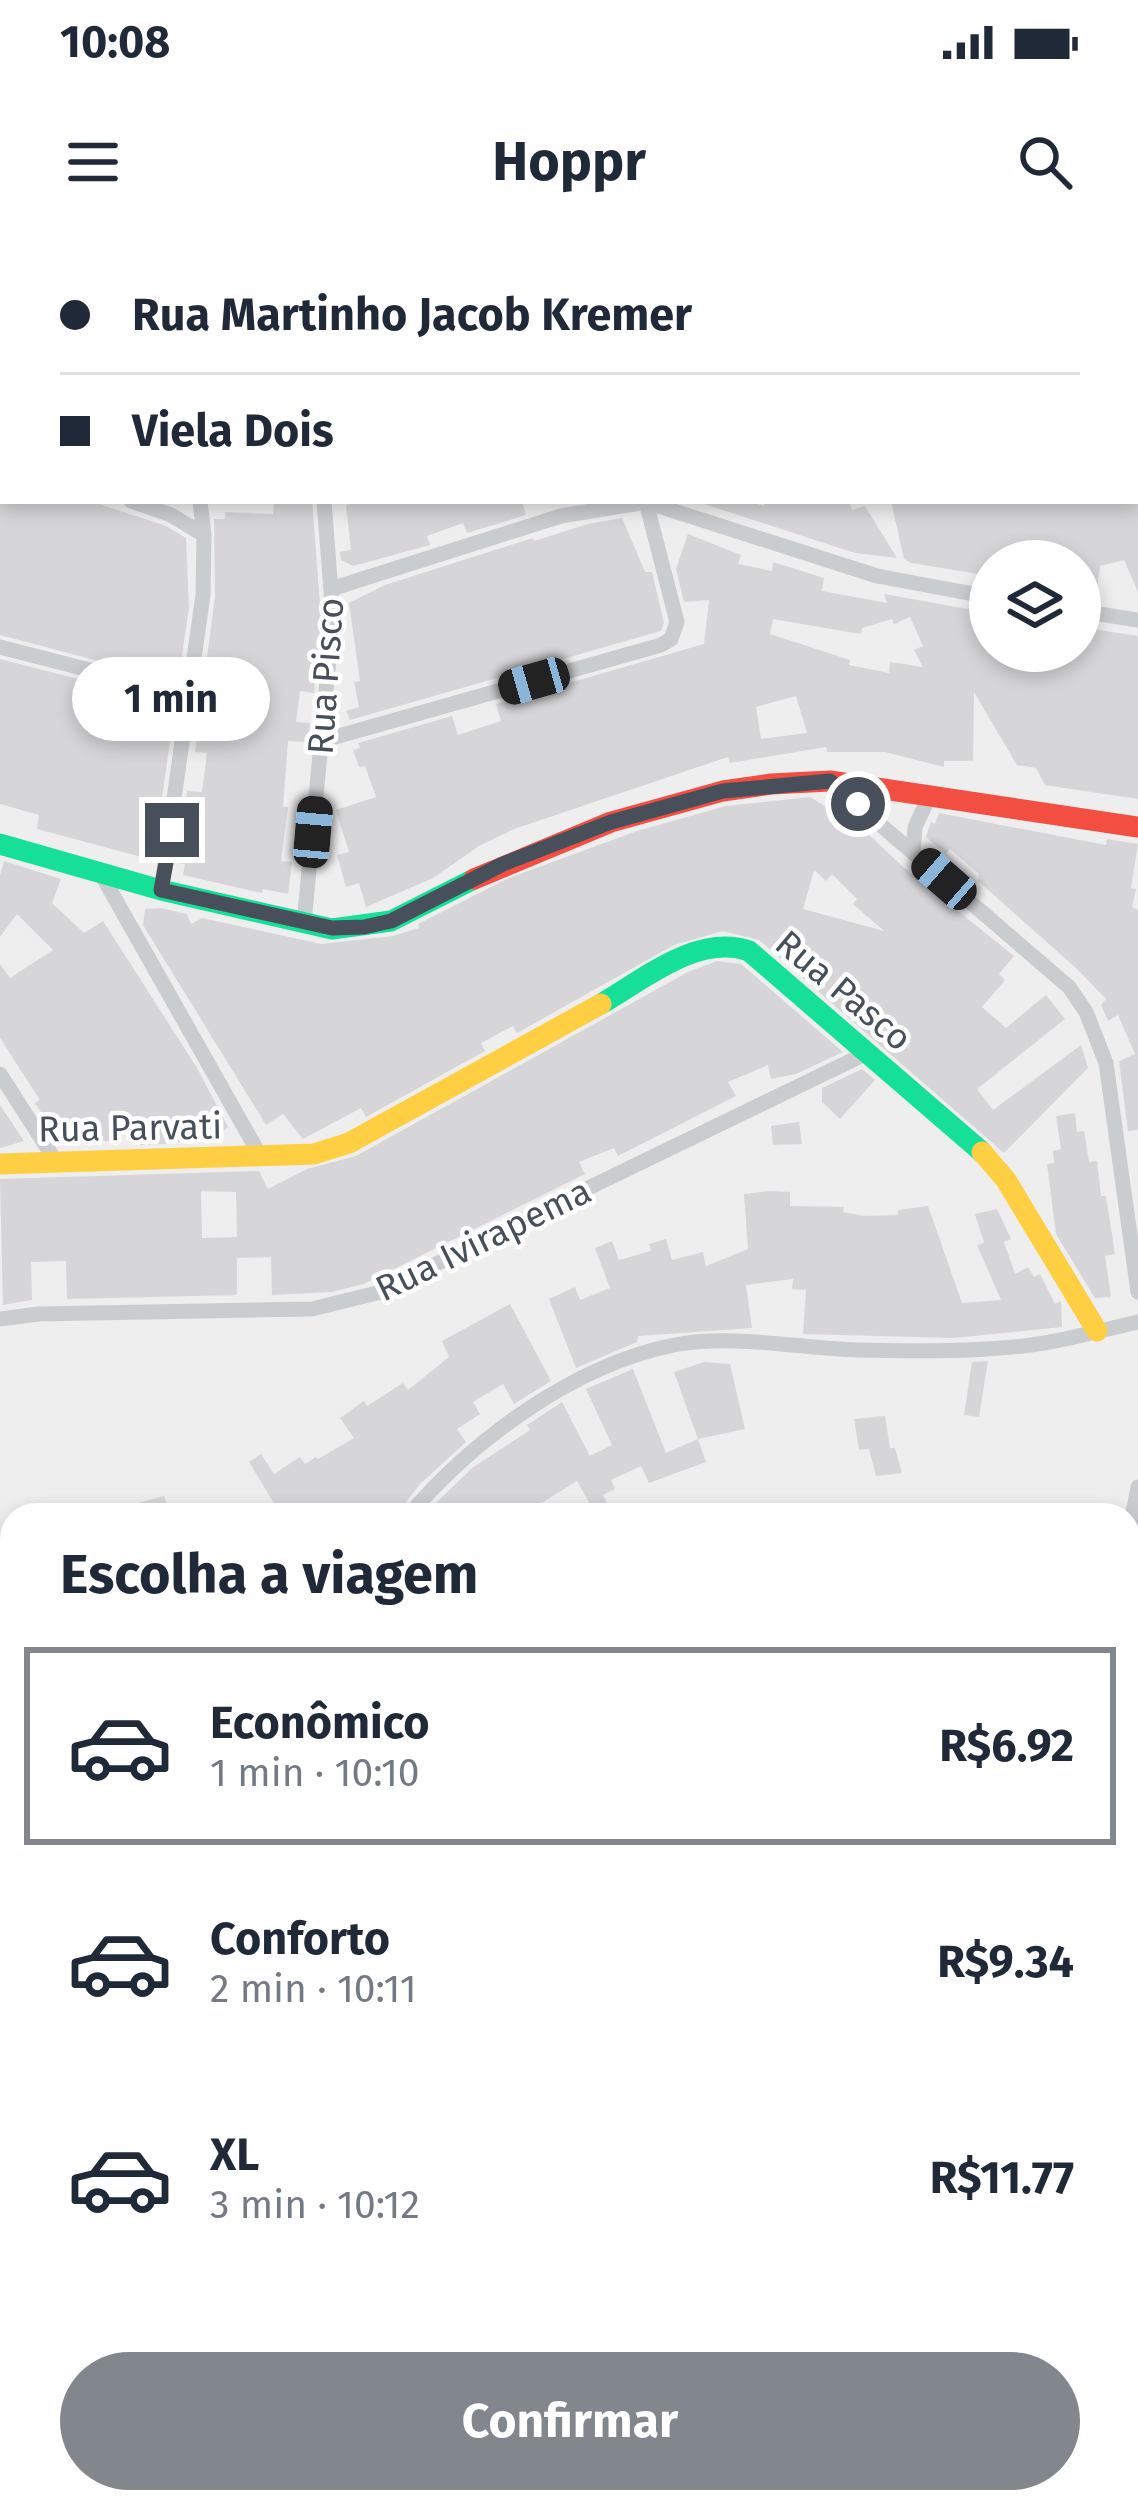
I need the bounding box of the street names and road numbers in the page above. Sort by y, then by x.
street label: Rua Pisco [299,596,353,756]
street label: Rua Pasco [766,921,920,1060]
street label: Rua Parvati [38,1104,222,1152]
street label: Rua Ivirapema [369,1169,598,1311]

